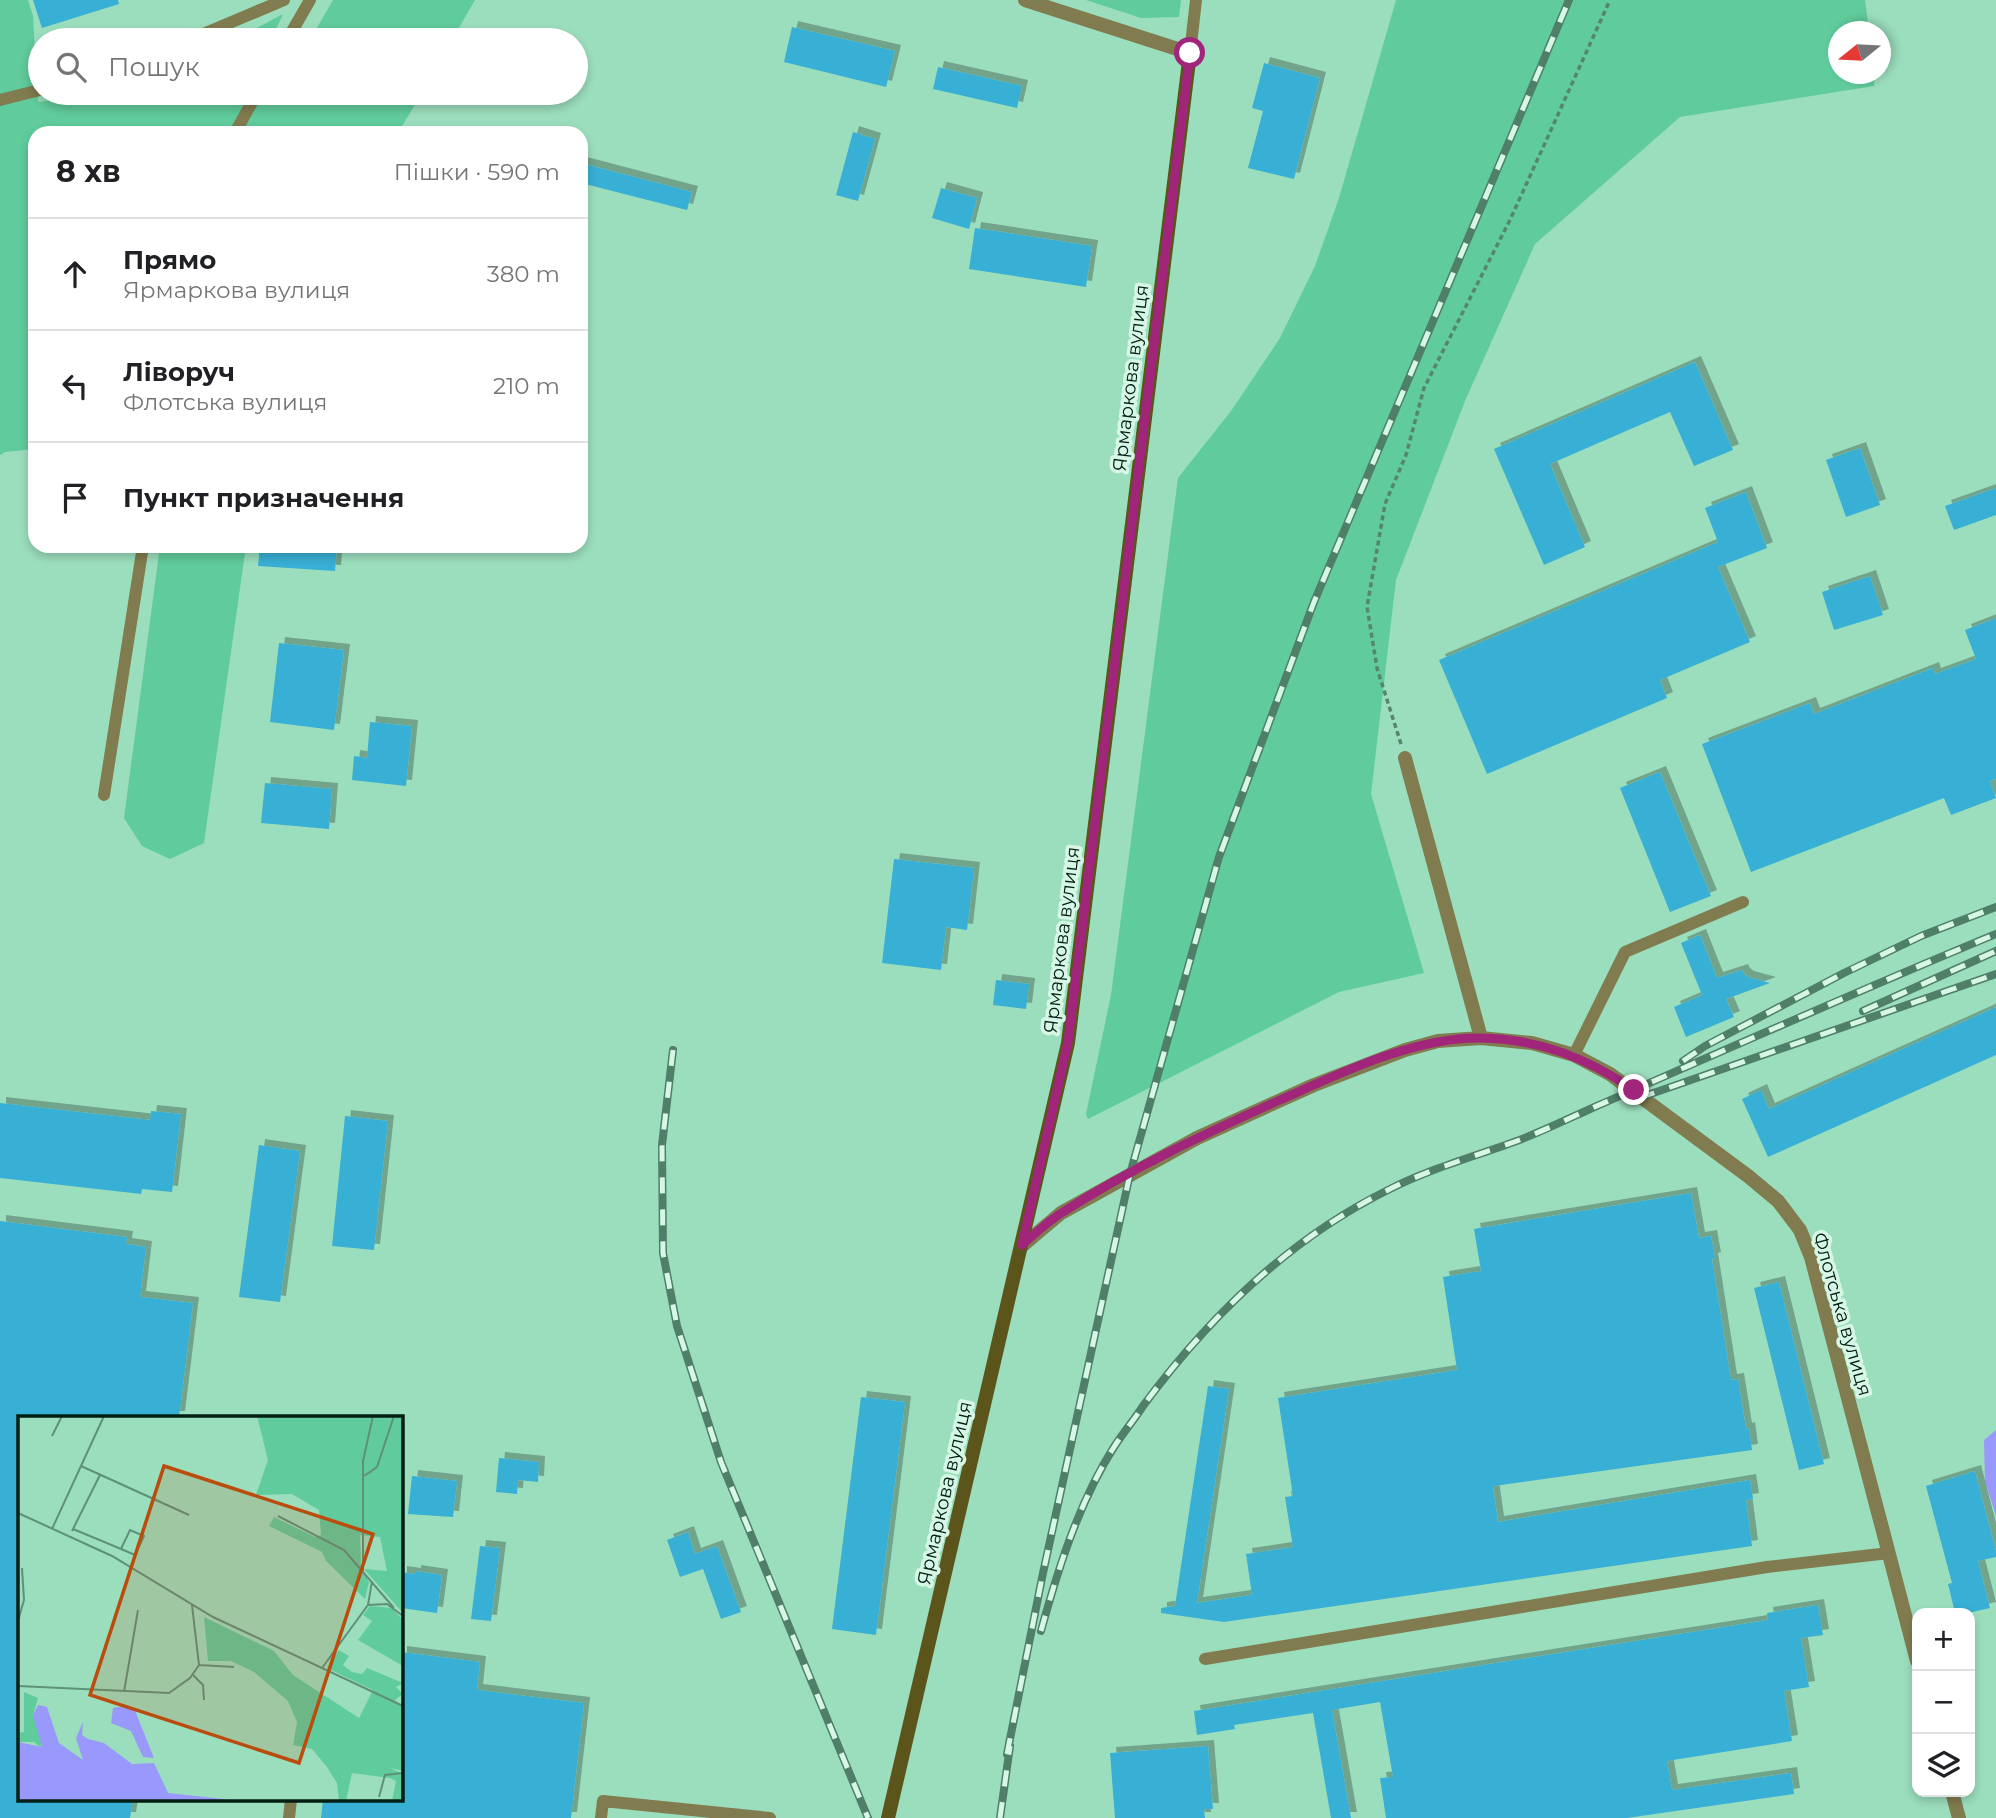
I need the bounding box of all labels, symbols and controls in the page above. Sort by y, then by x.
north arrow [1828,21,1891,84]
search box [28,28,588,105]
route start [1174,37,1205,68]
icon: search [52,48,90,86]
text: Пошук [108,51,200,83]
text: 8 хв [56,153,121,190]
text: Пішки · 590 m [394,158,560,186]
text: Прямо [123,244,216,276]
icon: ahead [56,255,94,293]
text: 380 m [487,260,560,288]
text: Ярмаркова вулиця [123,276,350,304]
street label: Ярмаркова вулиця [1108,283,1153,473]
text: Ліворуч [123,356,235,388]
icon: left [56,367,94,405]
text: 210 m [493,372,560,400]
text: Флотська вулиця [123,388,328,416]
icon: arrive [56,479,94,517]
text: Пункт призначення [123,482,404,514]
street label: Ярмаркова вулиця [1039,845,1084,1035]
route end [1618,1074,1649,1105]
street label: Флотська вулиця [1808,1230,1877,1399]
street label: Ярмаркова вулиця [912,1399,977,1587]
inset map [18,1416,402,1800]
map controls [1912,1608,1975,1797]
button: + [1912,1608,1975,1671]
button: − [1912,1671,1975,1734]
button: layers [1912,1734,1975,1797]

